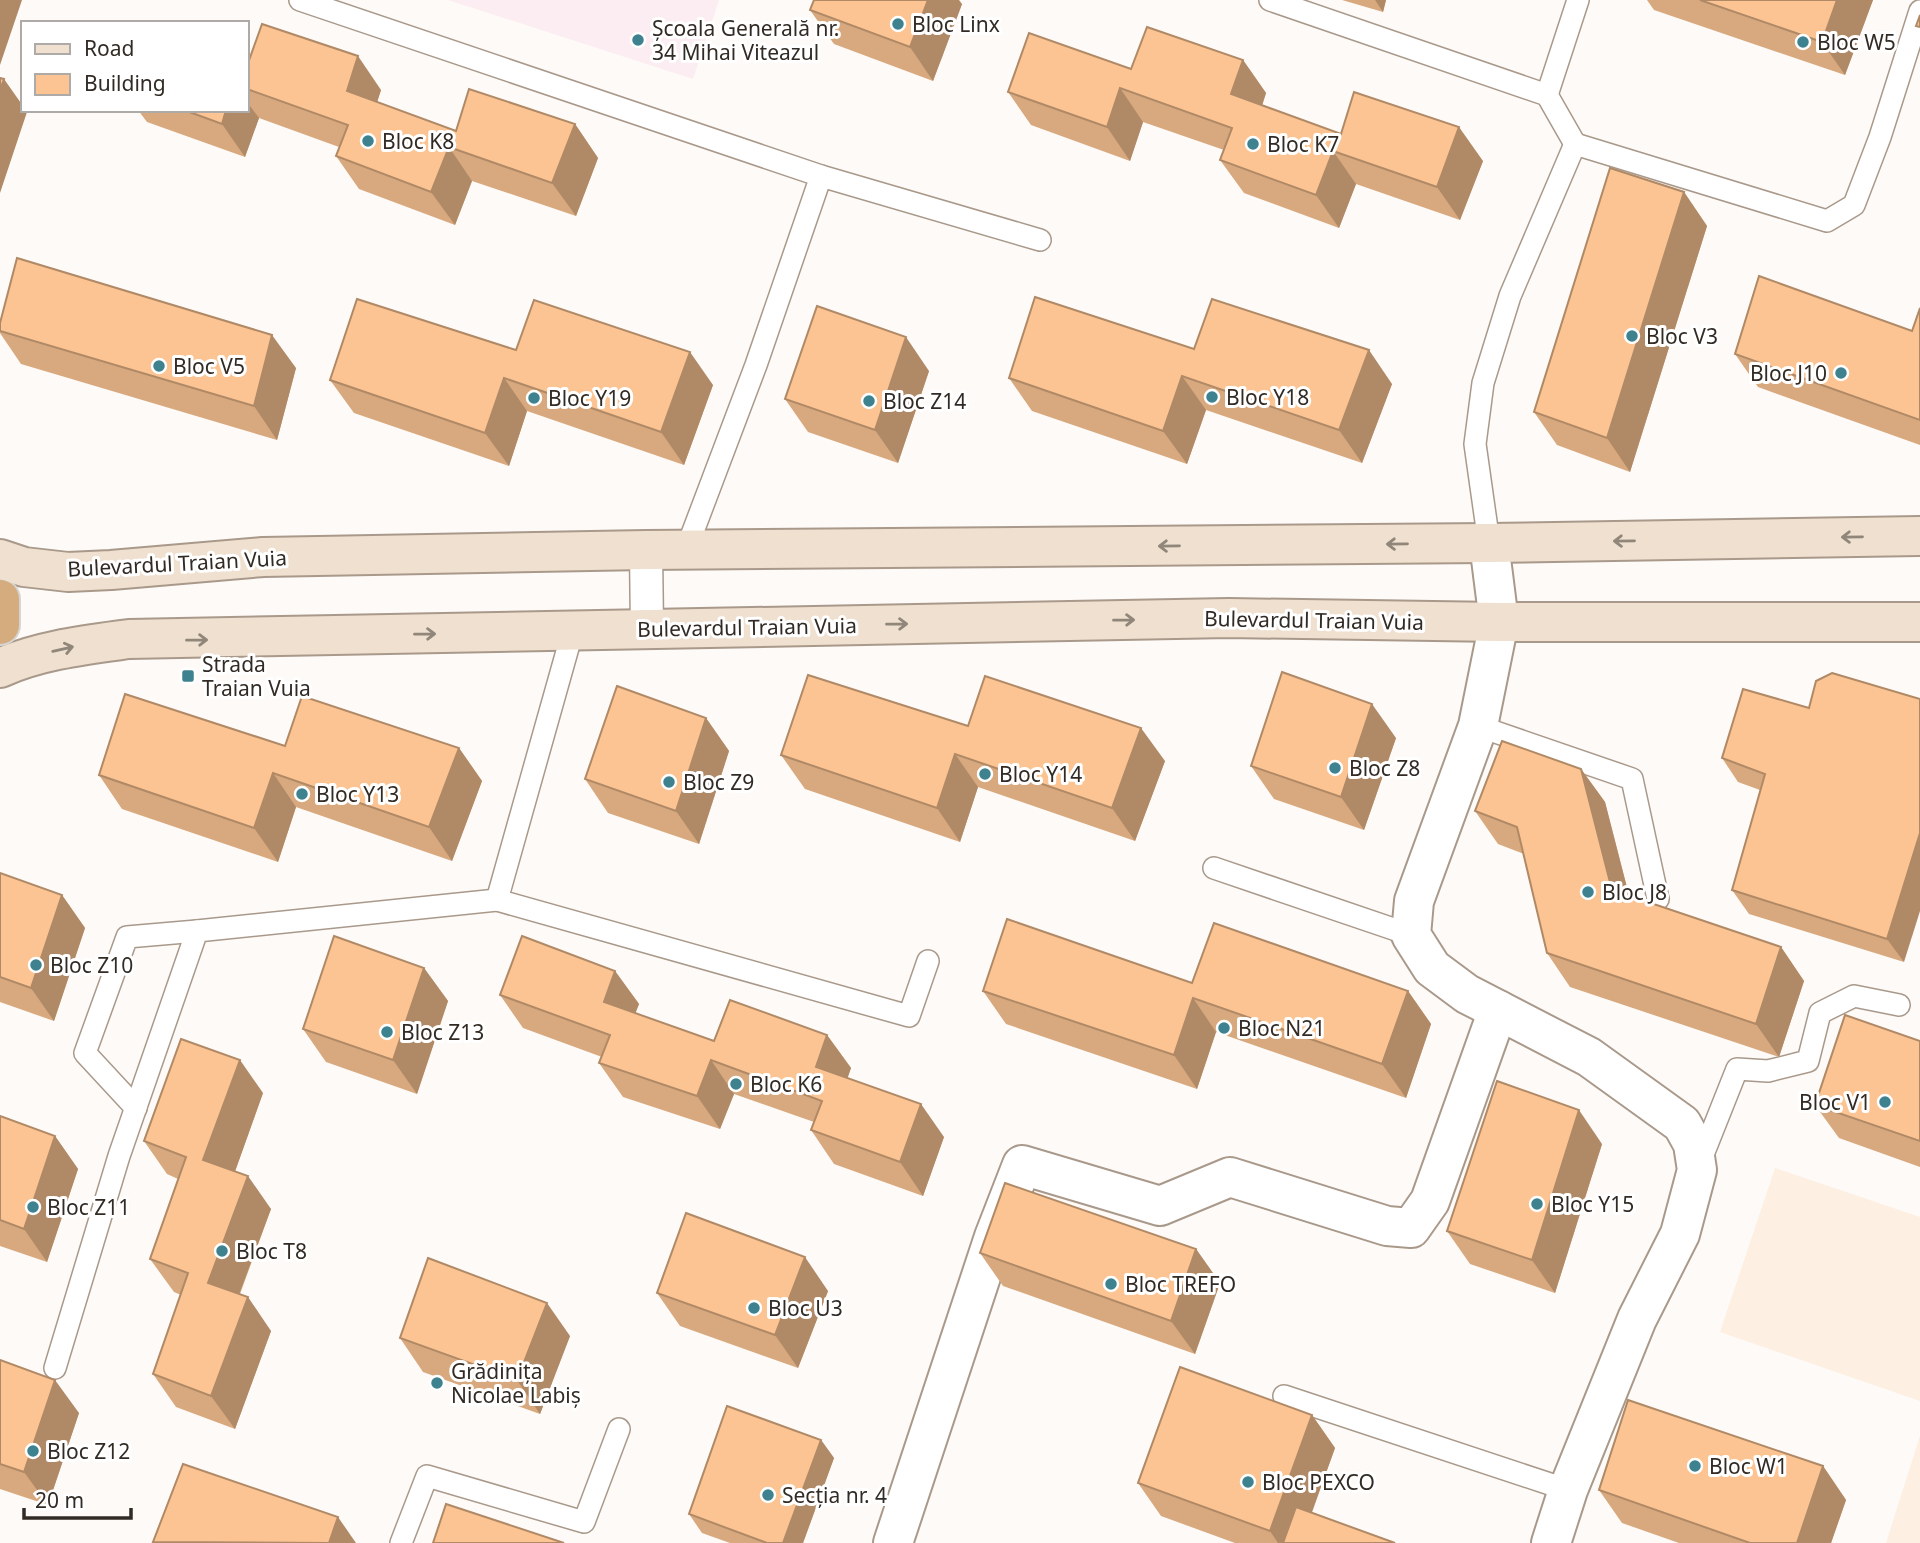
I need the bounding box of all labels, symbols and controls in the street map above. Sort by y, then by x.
place label: Bloc Linx [912,10,1000,38]
place label: Școala Generală nr. 34 Mihai Viteazul [652,14,839,66]
marker: Bloc Linx [890,16,906,32]
legend [21,21,248,112]
place label: Bloc W5 [1817,28,1896,56]
marker: Școala Generală nr. 34 Mihai Viteazul [630,32,646,48]
text: Road [84,34,134,62]
marker: Bloc W5 [1795,34,1811,50]
text: Building [84,69,166,97]
place label: Bloc K8 [382,127,454,155]
place label: Bloc K7 [1267,130,1339,158]
marker: Bloc K8 [360,133,376,149]
marker: Bloc K7 [1245,136,1261,152]
place label: Bloc V3 [1646,322,1718,350]
marker: Bloc V3 [1624,328,1640,344]
place label: Bloc V5 [173,352,245,380]
marker: Bloc V5 [151,358,167,374]
place label: Bloc J10 [1750,359,1827,387]
marker: Bloc J10 [1833,365,1849,381]
place label: Bloc Y18 [1226,383,1309,411]
place label: Bloc Y19 [548,384,631,412]
place label: Bloc Z14 [883,387,966,415]
marker: Bloc Y18 [1204,389,1220,405]
marker: Bloc Y19 [526,390,542,406]
marker: Bloc Z14 [861,393,877,409]
one-way arrow [1841,530,1864,544]
one-way arrow [1613,534,1636,548]
one-way arrow [1386,537,1409,551]
one-way arrow [1158,539,1181,553]
street label: Bulevardul Traian Vuia [67,543,287,583]
street label: Bulevardul Traian Vuia [1204,604,1424,636]
street label: Bulevardul Traian Vuia [637,611,857,643]
one-way arrow [1113,613,1136,626]
one-way arrow [885,618,908,631]
one-way arrow [413,627,436,640]
one-way arrow [185,633,208,646]
one-way arrow [51,642,74,656]
place label: Strada Traian Vuia [202,650,311,702]
marker: Strada Traian Vuia [180,668,196,684]
place label: Bloc Z8 [1349,754,1420,782]
place label: Bloc Y14 [999,760,1082,788]
marker: Bloc Z8 [1327,760,1343,776]
marker: Bloc Y14 [977,766,993,782]
place label: Bloc Z9 [683,768,754,796]
marker: Bloc Z9 [661,774,677,790]
place label: Bloc Y13 [316,780,399,808]
marker: Bloc Y13 [294,786,310,802]
place label: Bloc J8 [1602,878,1667,906]
marker: Bloc J8 [1580,884,1596,900]
place label: Bloc Z10 [50,951,133,979]
marker: Bloc Z10 [28,957,44,973]
place label: Bloc N21 [1238,1014,1325,1042]
place label: Bloc Z13 [401,1018,484,1046]
marker: Bloc N21 [1216,1020,1232,1036]
marker: Bloc Z13 [379,1024,395,1040]
place label: Bloc K6 [750,1070,822,1098]
marker: Bloc K6 [728,1076,744,1092]
place label: Bloc V1 [1799,1088,1871,1116]
marker: Bloc V1 [1877,1094,1893,1110]
place label: Bloc Y15 [1551,1190,1634,1218]
place label: Bloc Z11 [47,1193,130,1221]
marker: Bloc Y15 [1529,1196,1545,1212]
marker: Bloc Z11 [25,1199,41,1215]
place label: Bloc T8 [236,1237,307,1265]
marker: Bloc T8 [214,1243,230,1259]
place label: Bloc TREFO [1125,1270,1236,1298]
marker: Bloc TREFO [1103,1276,1119,1292]
place label: Bloc U3 [768,1294,843,1322]
marker: Bloc U3 [746,1300,762,1316]
place label: Grădinița Nicolae Labiș [451,1357,581,1409]
marker: Grădinița Nicolae Labiș [429,1375,445,1391]
place label: Bloc Z12 [47,1437,130,1465]
marker: Bloc Z12 [25,1443,41,1459]
place label: Bloc W1 [1709,1452,1788,1480]
marker: Bloc W1 [1687,1458,1703,1474]
place label: Bloc PEXCO [1262,1468,1375,1496]
marker: Bloc PEXCO [1240,1474,1256,1490]
scale bar [24,1476,131,1520]
place label: Secția nr. 4 [782,1481,887,1509]
text: 20 m [35,1486,84,1514]
marker: Secția nr. 4 [760,1487,776,1503]

